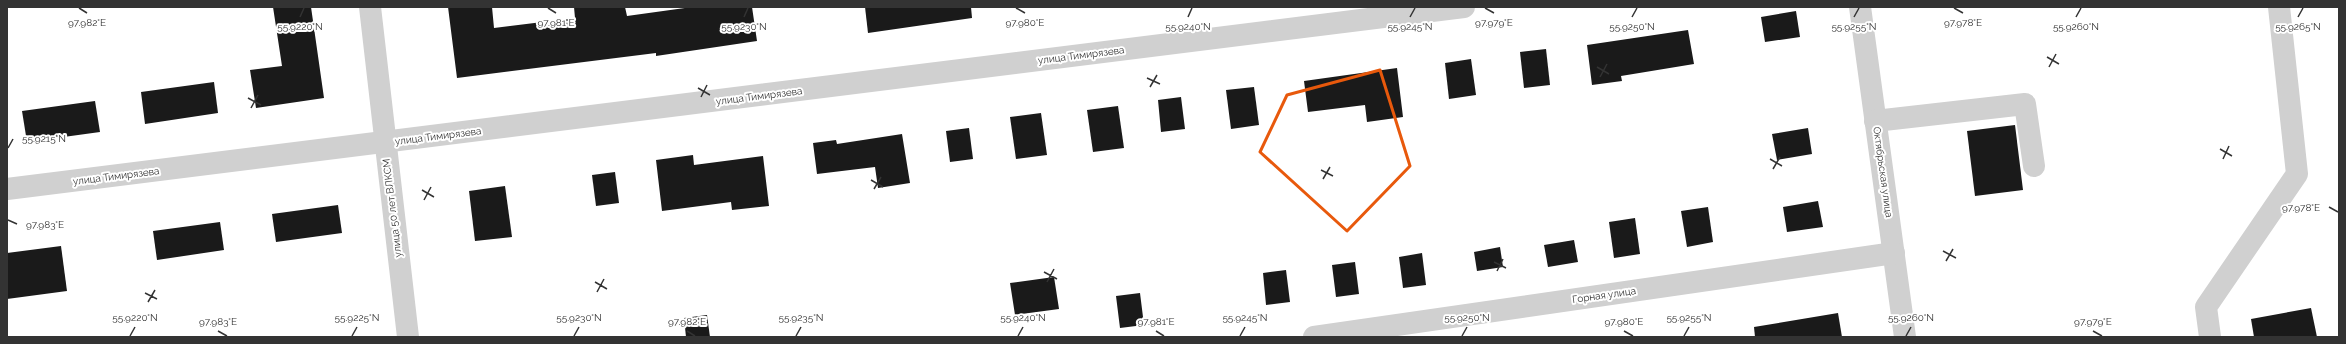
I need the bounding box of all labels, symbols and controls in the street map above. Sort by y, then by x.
text: 97.982°E [68,17,106,28]
text: 97.981°E [538,17,574,28]
text: 97.980°E [1006,17,1044,28]
text: 97.979°E [1475,17,1513,28]
text: 97.978°E [1944,17,1982,28]
text: 55.9220°N [277,21,323,32]
text: 55.9230°N [721,21,767,32]
text: 55.9240°N [1165,21,1211,32]
text: 55.9245°N [1387,21,1433,32]
text: 55.9250°N [1609,21,1655,32]
text: 55.9255°N [1831,21,1877,32]
text: 55.9260°N [2053,21,2099,32]
text: 55.9265°N [2275,21,2321,32]
street label: улица Тимирязева [1037,44,1125,66]
street label: улица Тимирязева [715,85,803,107]
street label: улица Тимирязева [394,125,482,147]
street label: Октябрьская улица [1871,126,1895,218]
text: 55.9215°N [22,133,66,144]
street label: улица 50 лет ВЛКСМ [380,158,404,258]
street label: улица Тимирязева [72,165,160,187]
text: 97.978°E [2282,202,2320,213]
text: 97.983°E [26,219,64,230]
street label: Горная улица [1571,285,1637,305]
text: 55.9220°N [112,312,158,323]
text: 55.9225°N [335,312,379,323]
text: 55.9230°N [556,312,602,323]
text: 55.9235°N [778,312,824,323]
text: 55.9240°N [1000,312,1046,323]
text: 55.9245°N [1222,312,1268,323]
text: 55.9250°N [1444,312,1490,323]
text: 55.9255°N [1666,312,1712,323]
text: 55.9260°N [1888,312,1934,323]
text: 97.983°E [199,316,237,327]
text: 97.982°E [668,316,706,327]
text: 97.981°E [1138,316,1174,327]
text: 97.980°E [1605,316,1643,327]
text: 97.979°E [2074,316,2112,327]

